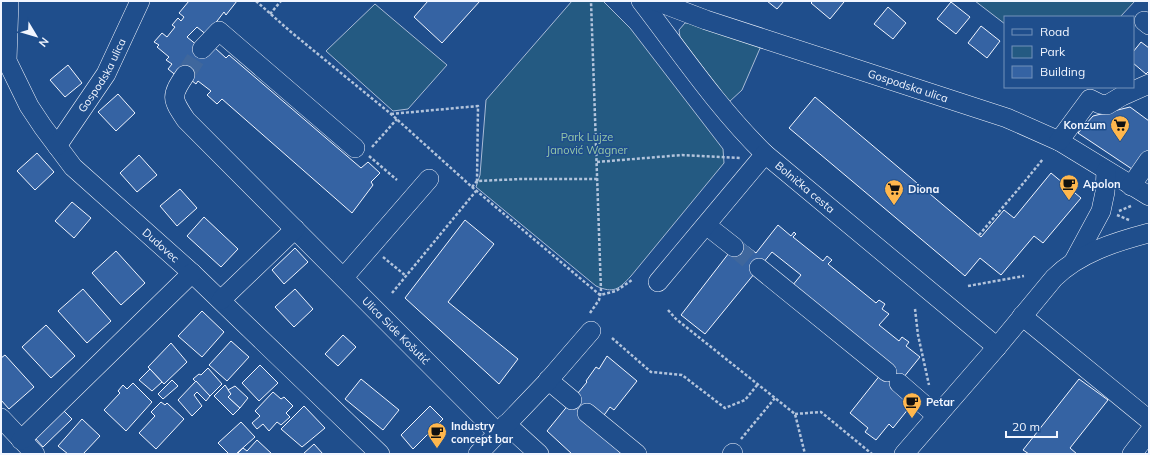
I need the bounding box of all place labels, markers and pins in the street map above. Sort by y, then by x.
supermarket icon: Konzum [1109,114,1131,142]
place label: Konzum [1063,118,1106,132]
cafe icon: Apolon [1058,173,1080,201]
place label: Apolon [1083,177,1121,191]
supermarket icon: Diona [883,178,905,206]
place label: Diona [908,182,939,196]
cafe icon: Petar [901,391,923,419]
place label: Petar [926,395,955,409]
place label: Industry concept bar [451,419,514,446]
cafe icon: Industry concept bar [426,421,448,449]

